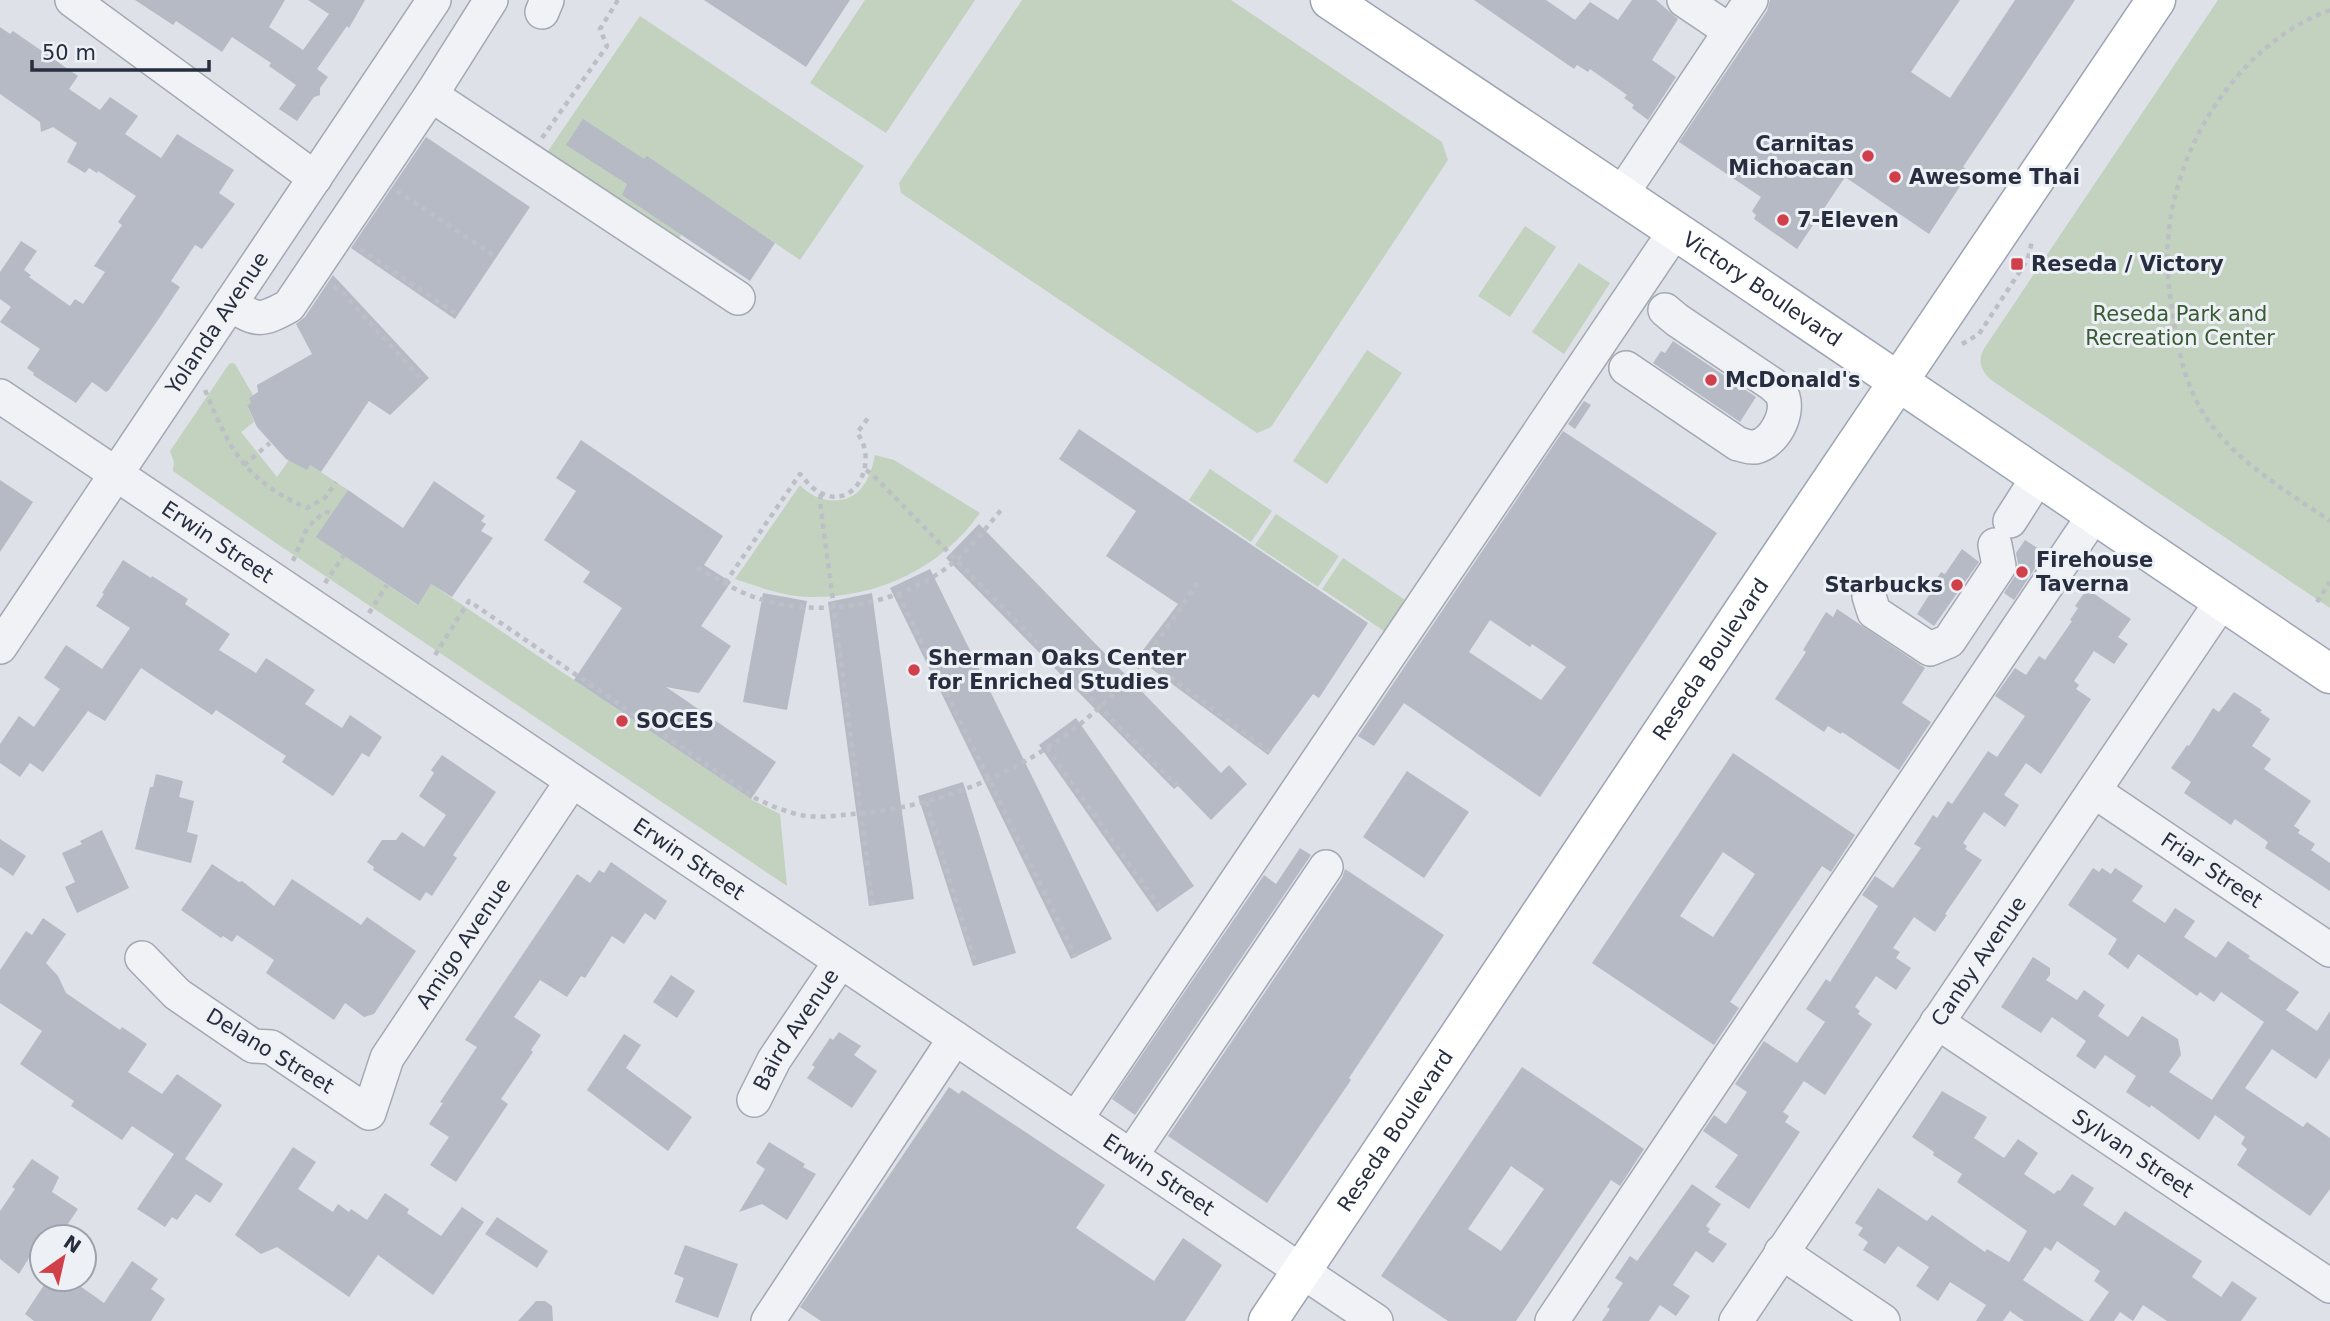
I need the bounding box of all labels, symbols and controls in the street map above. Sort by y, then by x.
scale bar [32,28,208,72]
text: 50 m [42,41,96,65]
place label: Carnitas Michoacan [1728,132,1854,180]
marker: Carnitas Michoacan [1860,148,1876,164]
place label: Awesome Thai [1909,165,2080,189]
marker: Awesome Thai [1887,169,1903,185]
place label: 7-Eleven [1797,208,1899,232]
marker: 7-Eleven [1775,212,1791,228]
street label: Victory Boulevard [1678,227,1846,352]
street label: Yolanda Avenue [161,248,273,400]
place label: Reseda / Victory [2031,252,2224,276]
marker: Reseda / Victory [2009,256,2025,272]
park label: Reseda Park and Recreation Center [2085,302,2275,350]
place label: McDonald's [1725,368,1861,392]
marker: McDonald's [1703,372,1719,388]
street label: Erwin Street [157,496,278,588]
place label: Firehouse Taverna [2036,548,2153,596]
marker: Firehouse Taverna [2014,564,2030,580]
place label: Starbucks [1824,573,1943,597]
street label: Reseda Boulevard [1648,574,1774,745]
marker: Starbucks [1949,577,1965,593]
place label: Sherman Oaks Center for Enriched Studies [928,646,1187,694]
marker: Sherman Oaks Center for Enriched Studies [906,662,922,678]
place label: SOCES [636,709,714,733]
marker: SOCES [614,713,630,729]
street label: Erwin Street [629,813,749,905]
street label: Friar Street [2157,828,2267,913]
street label: Amigo Avenue [411,874,516,1013]
street label: Canby Avenue [1927,892,2031,1031]
street label: Baird Avenue [749,965,844,1094]
street label: Delano Street [202,1004,338,1098]
street label: Reseda Boulevard [1333,1045,1458,1216]
street label: Sylvan Street [2068,1104,2198,1203]
street label: Erwin Street [1098,1129,1219,1221]
north arrow [28,1223,98,1293]
text: N [60,1230,85,1257]

